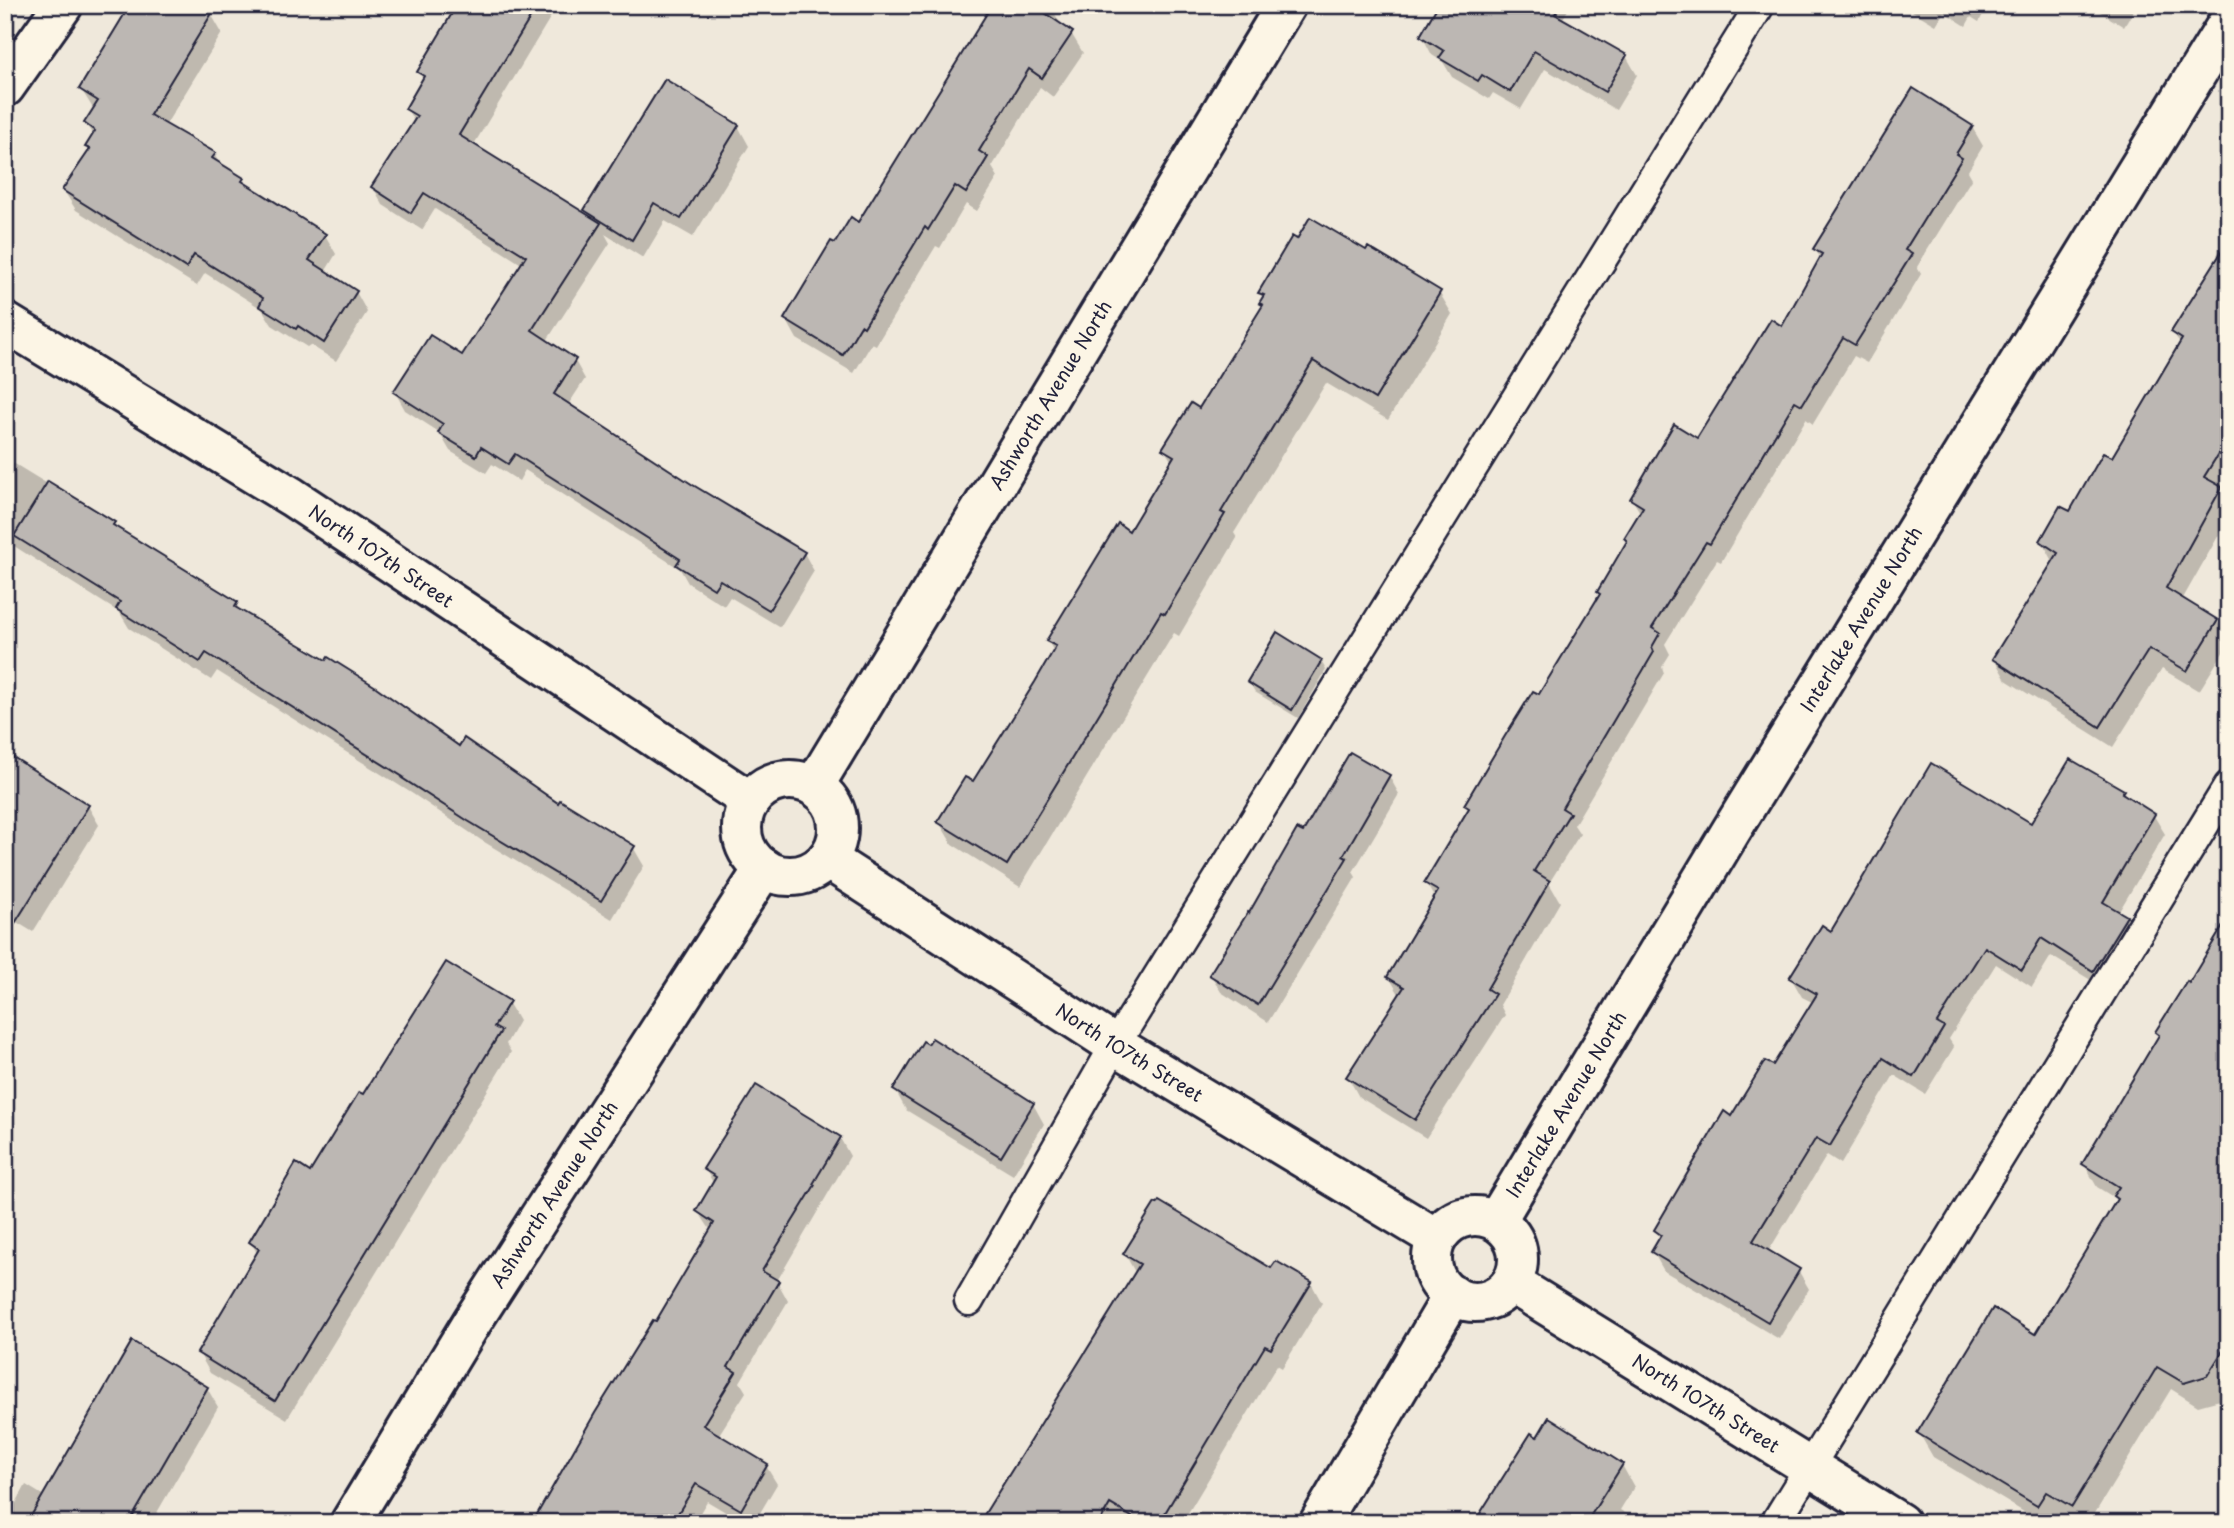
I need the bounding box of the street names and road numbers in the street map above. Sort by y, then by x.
street label: Ashworth Avenue North [981,294,1118,495]
street label: North 107th Street [304,497,460,614]
street label: Interlake Avenue North [1793,520,1928,717]
street label: North 107th Street [1051,995,1209,1108]
street label: Interlake Avenue North [1498,1005,1632,1203]
street label: Ashworth Avenue North [483,1095,624,1293]
street label: North 107th Street [1627,1346,1785,1459]

